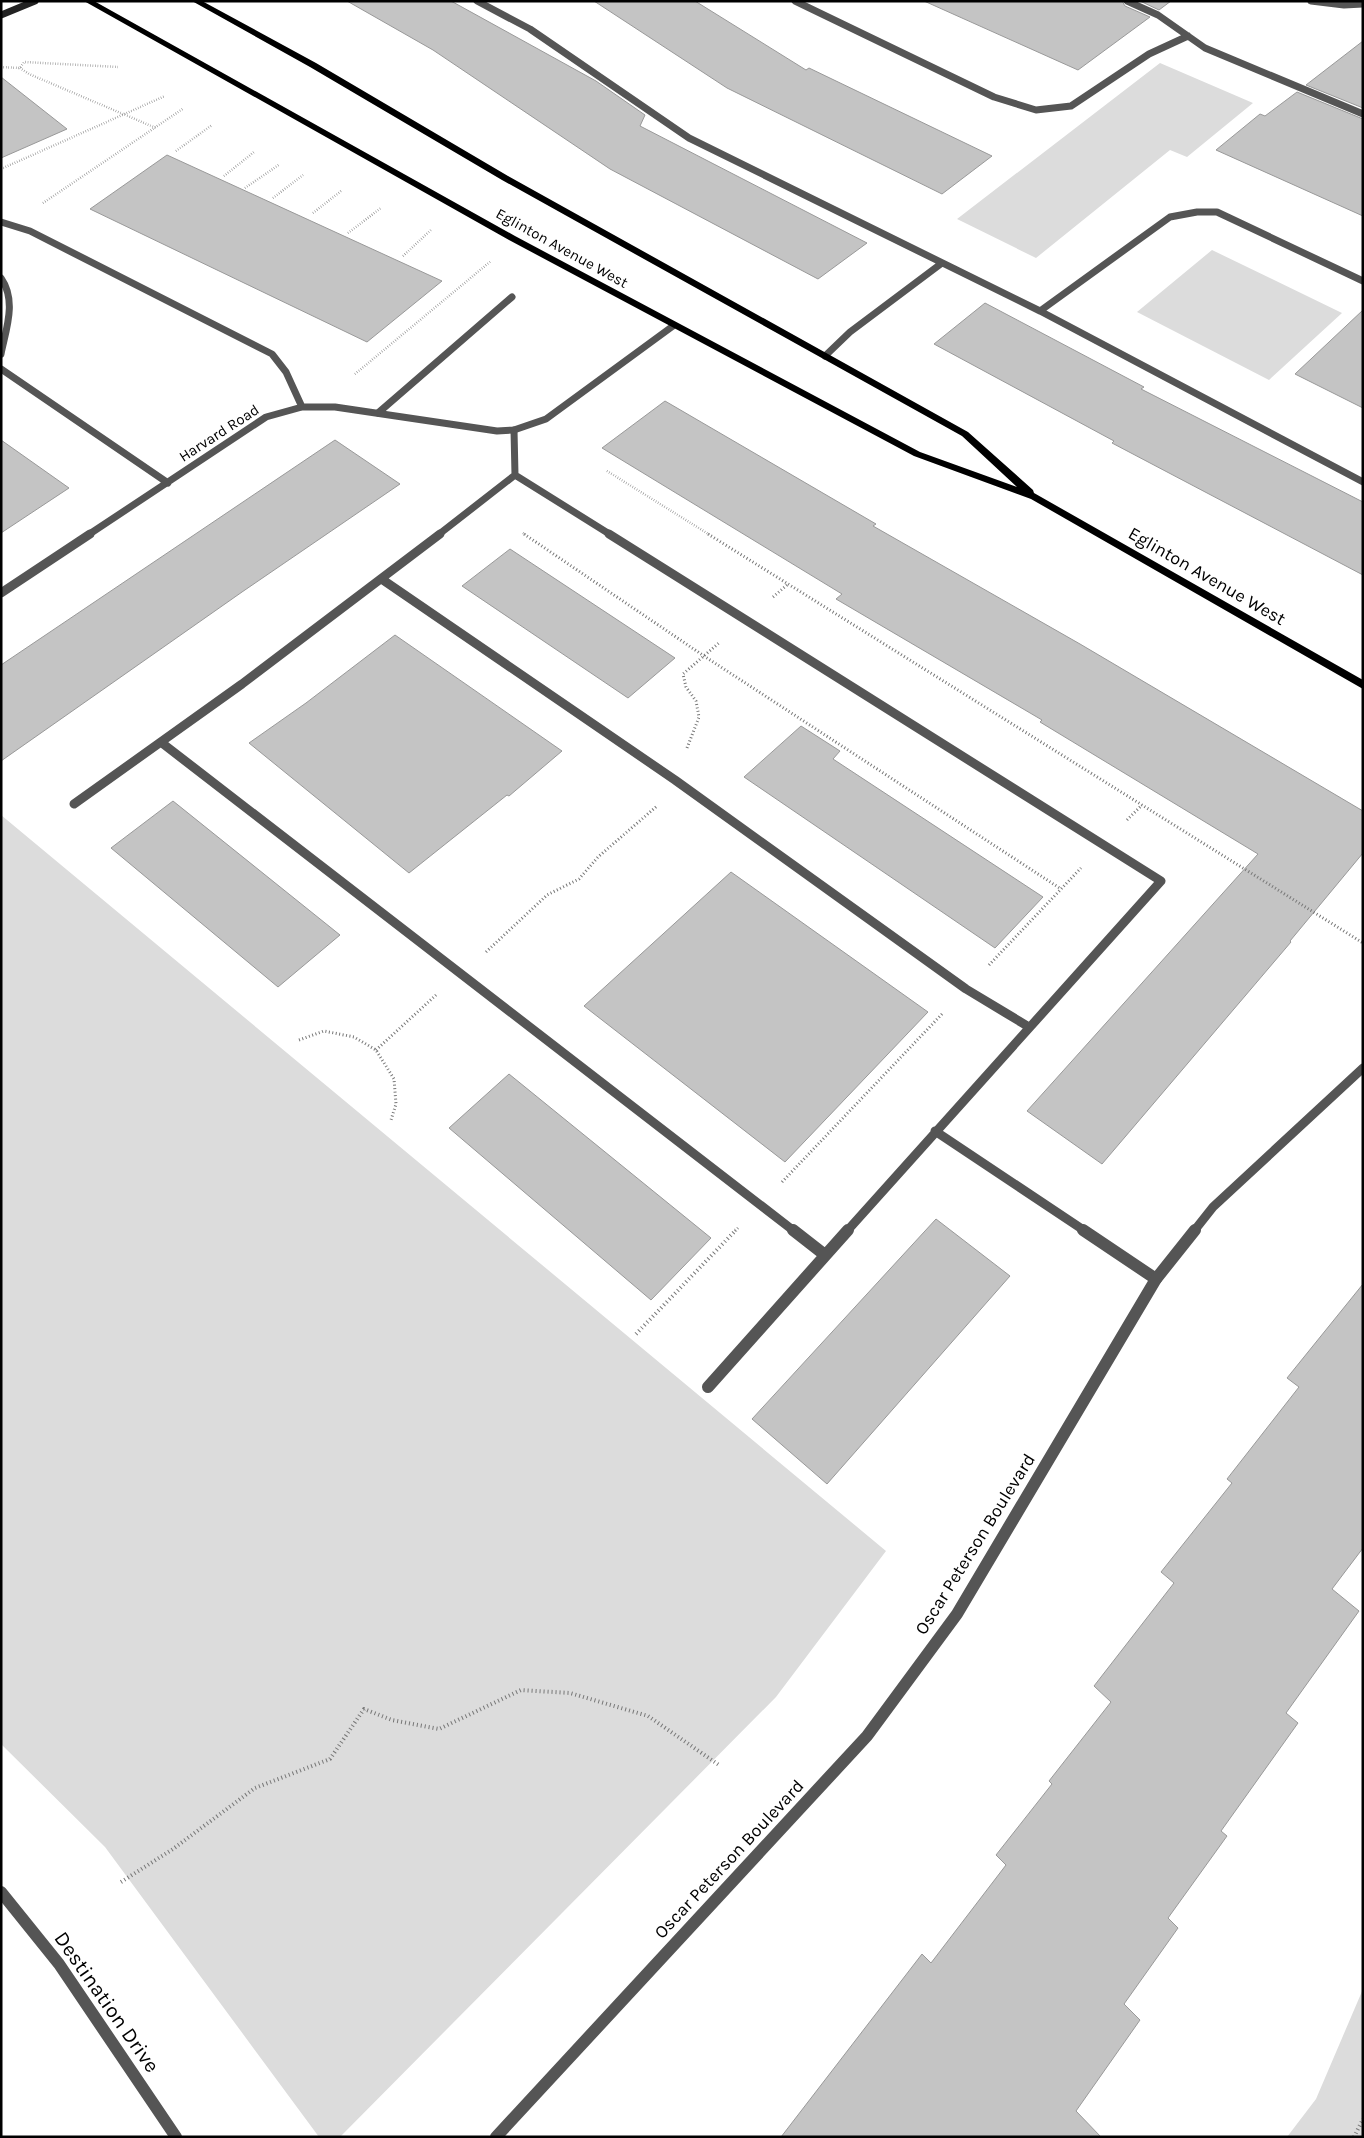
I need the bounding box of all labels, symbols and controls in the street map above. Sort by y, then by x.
street label: Eglinton Avenue West [493,204,631,292]
street label: Harvard Road [176,400,262,466]
street label: Eglinton Avenue West [1125,522,1290,630]
street label: Oscar Peterson Boulevard [910,1449,1040,1639]
street label: Oscar Peterson Boulevard [649,1775,809,1943]
street label: Destination Drive [49,1927,165,2077]

